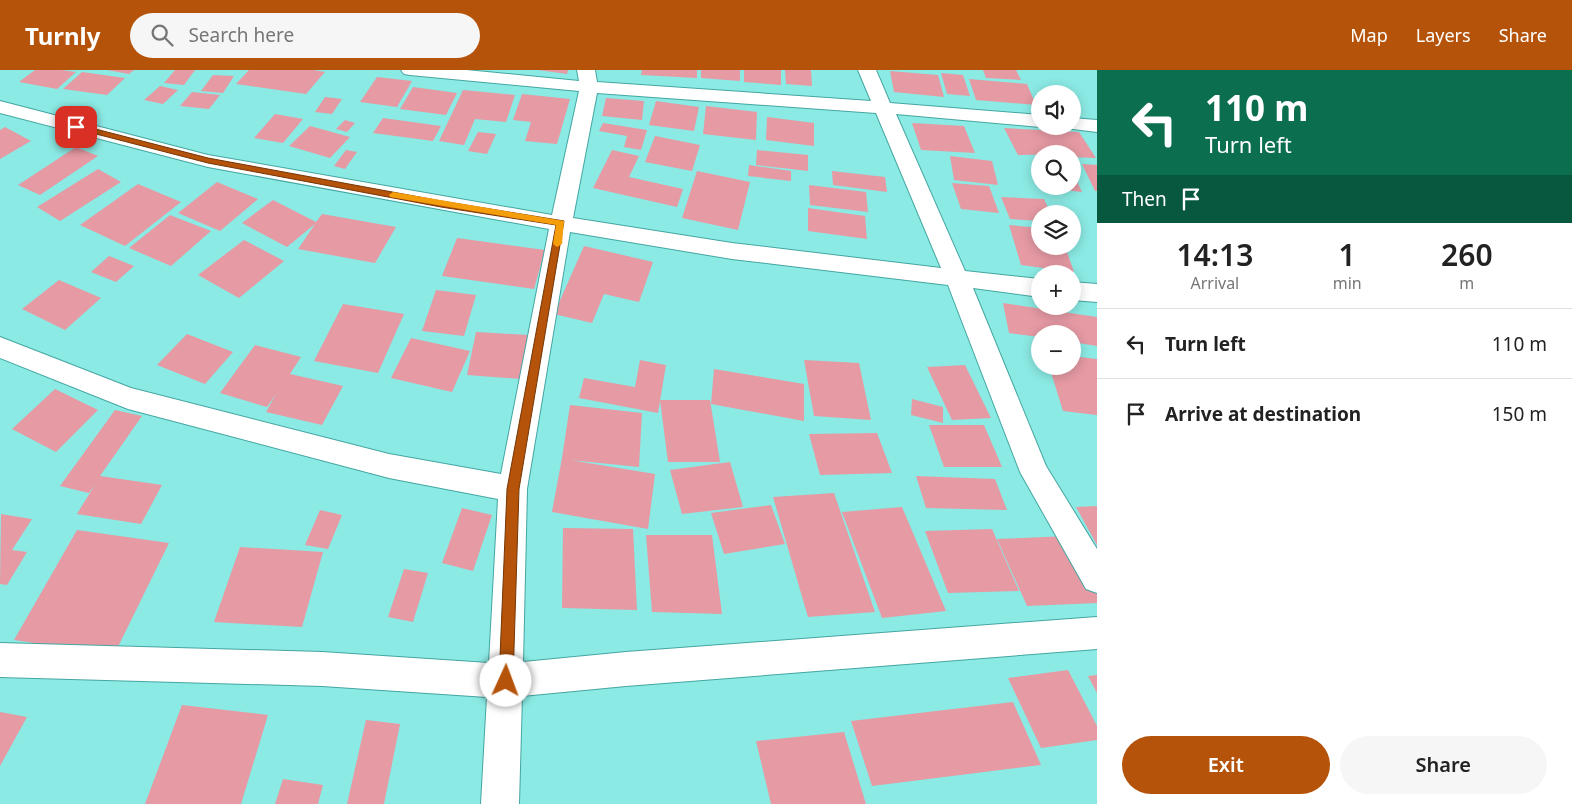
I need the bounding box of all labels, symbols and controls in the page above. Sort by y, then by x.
search box [130,13,480,58]
text: Turnly [25,19,100,52]
icon: search [148,21,176,49]
text: Search here [188,22,294,48]
text: Map [1350,23,1388,47]
text: Layers [1416,23,1471,47]
text: Share [1499,23,1547,47]
text: 110 m [1205,84,1308,131]
map controls [1031,85,1081,375]
button: sound [1031,85,1081,135]
icon: left [1122,90,1187,155]
pin [55,106,97,148]
icon: arrive [62,113,90,141]
text: Turn left [1205,129,1292,159]
button: search [1031,145,1081,195]
icon: arrive [1177,185,1205,213]
text: Then [1122,186,1167,212]
button: layers [1031,205,1081,255]
text: 14:13 [1176,234,1253,275]
text: 1 [1339,234,1356,275]
text: 260 [1441,234,1493,275]
button: + [1031,265,1081,315]
text: Arrival [1190,272,1239,294]
text: min [1333,272,1362,294]
text: m [1459,272,1474,294]
button: − [1031,325,1081,375]
icon: left [1122,330,1150,358]
text: Turn left [1165,331,1246,357]
text: 110 m [1492,331,1547,357]
icon: arrive [1122,400,1150,428]
text: Arrive at destination [1165,401,1361,427]
text: 150 m [1492,401,1547,427]
position arrow [479,654,531,706]
button: Exit [1122,736,1330,794]
button: Share [1340,736,1547,794]

